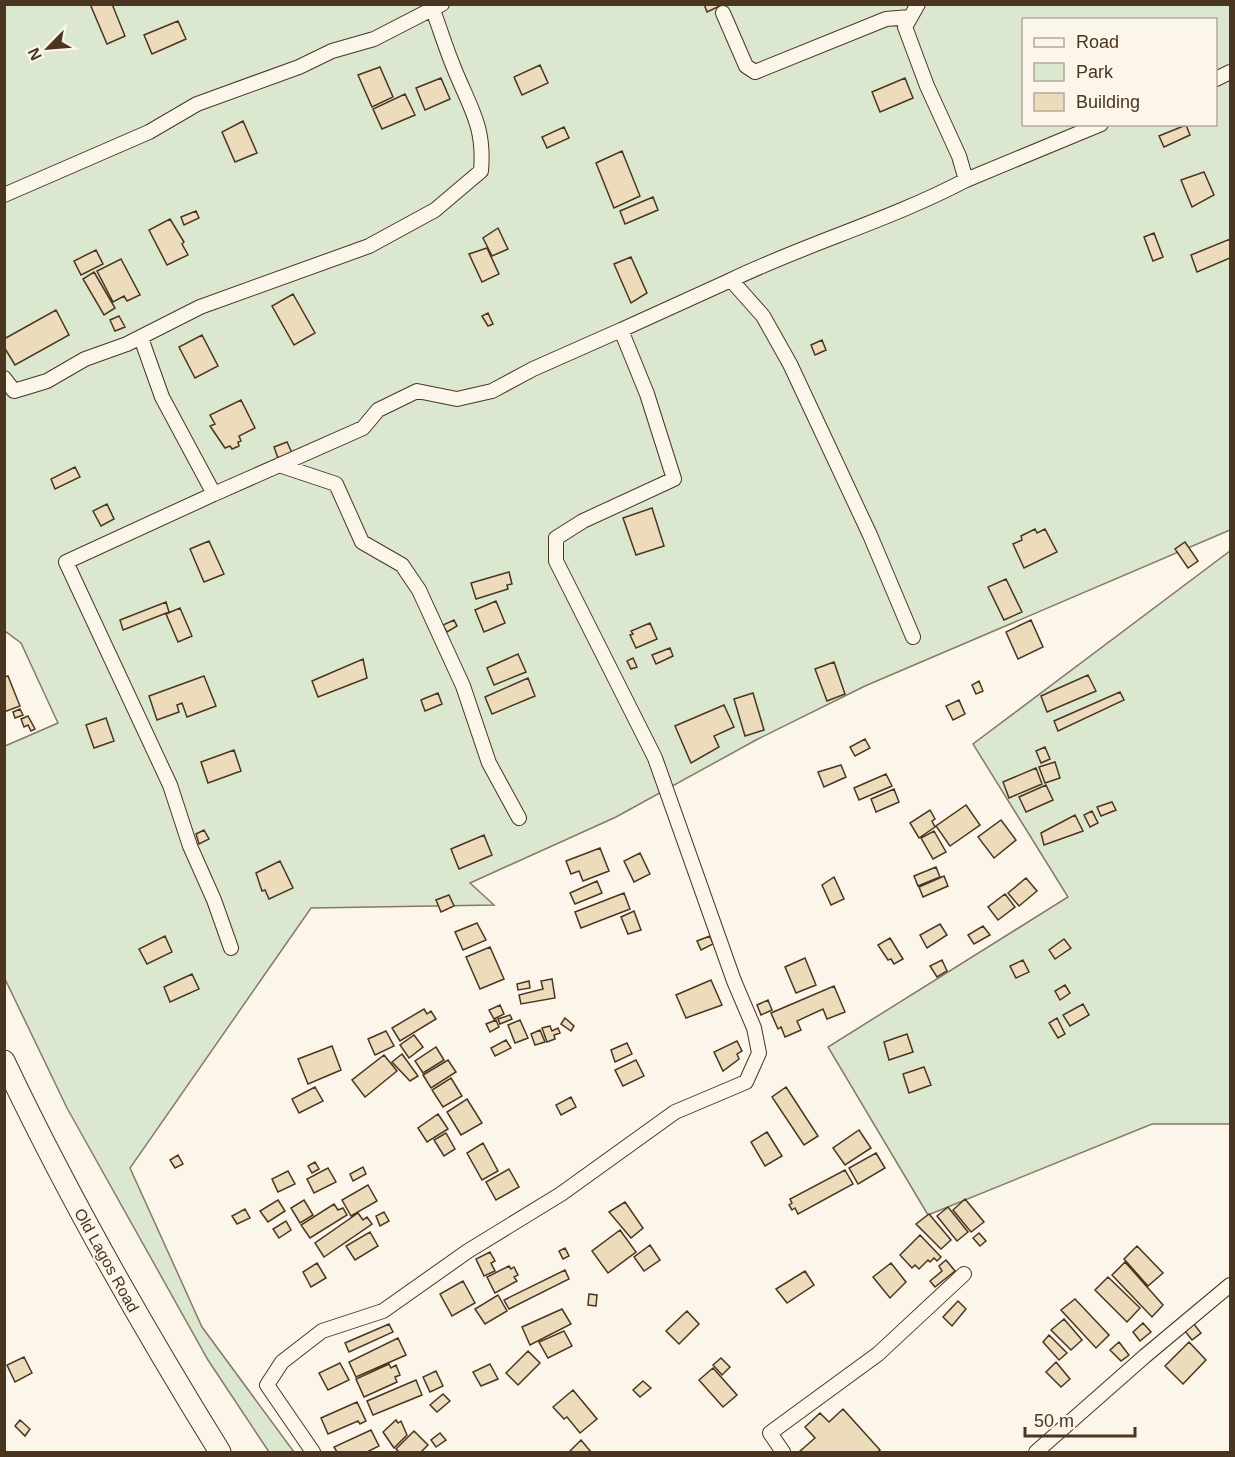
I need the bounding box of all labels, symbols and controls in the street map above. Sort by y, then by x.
north arrow [18,18,78,78]
legend [1022,18,1217,126]
text: Road [1076,32,1119,52]
text: N [25,45,45,63]
text: Park [1076,62,1114,82]
text: Building [1076,92,1140,112]
street label: Old Lagos Road [71,1206,142,1315]
scale bar [1025,1400,1134,1438]
text: 50 m [1034,1411,1074,1431]

